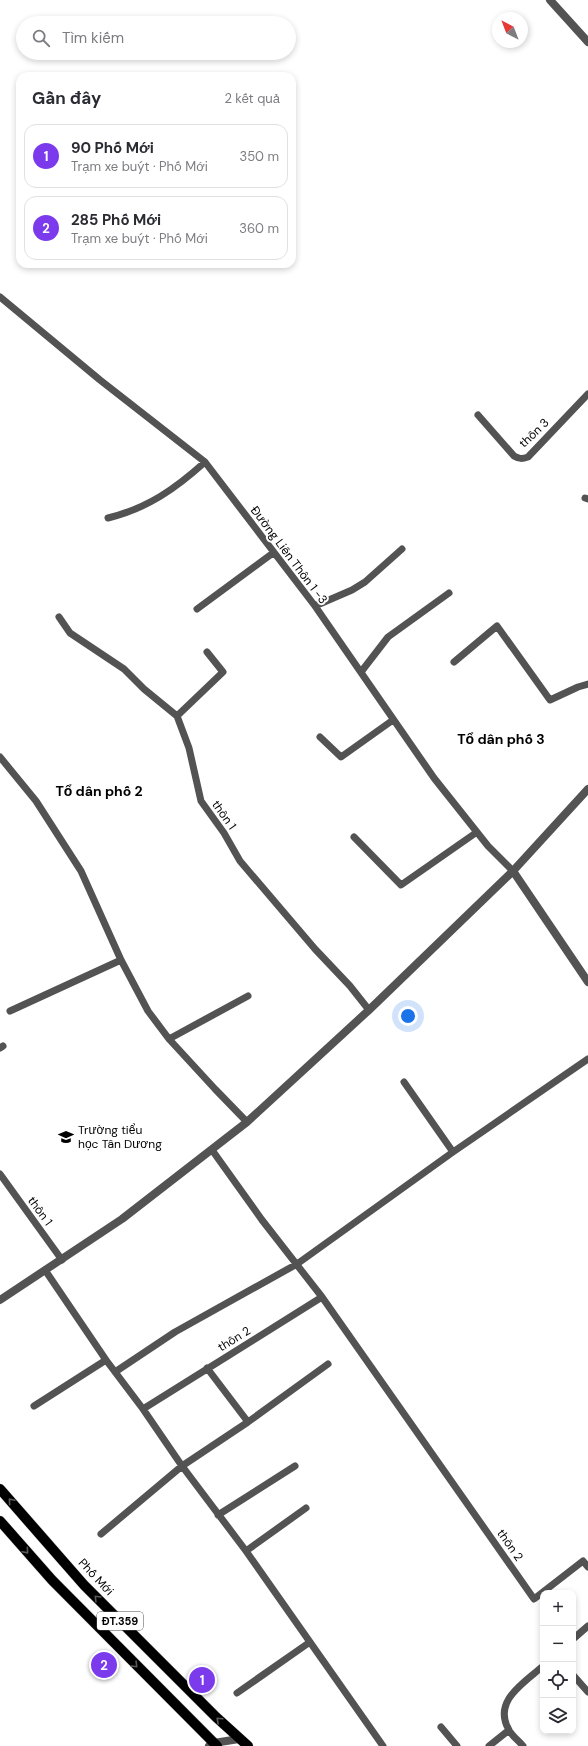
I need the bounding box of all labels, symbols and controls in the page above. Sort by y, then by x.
north arrow [492,12,528,48]
search box [16,16,296,60]
icon: search [30,27,52,49]
text: Tìm kiếm [62,28,124,48]
text: Gần đây [32,87,101,109]
text: 2 kết quả [224,90,280,107]
text: 90 Phố Mới [71,138,154,158]
text: 1 [44,148,48,165]
text: 350 m [239,148,279,165]
text: Trạm xe buýt · Phố Mới [71,158,208,175]
text: 285 Phố Mới [71,210,161,230]
text: 2 [42,220,50,237]
text: 360 m [239,220,279,237]
text: Trạm xe buýt · Phố Mới [71,230,208,247]
street label: thôn 3 [516,415,552,451]
street label: Đường Liên Thôn 1 -3 [247,503,331,607]
district label: Tổ dân phố 3 [457,730,545,748]
district label: Tổ dân phố 2 [55,782,143,800]
street label: thôn 1 [208,797,240,833]
your location [398,1006,418,1026]
place label: Trường tiểu học Tân Dương [78,1122,162,1152]
school or university icon: Trường tiểu học Tân Dương [57,1128,75,1146]
street label: thôn 1 [24,1193,56,1229]
street label: thôn 2 [215,1323,253,1355]
one-way arrow [8,1498,15,1506]
street label: thôn 2 [493,1526,527,1564]
one-way arrow [21,1546,28,1553]
street label: Phố Mới [75,1555,117,1599]
map controls [540,1590,576,1734]
button: + [540,1590,576,1626]
one-way arrow [94,1595,102,1603]
road number: ĐT.359 [97,1612,143,1630]
button: − [540,1626,576,1662]
pin: 2 [91,1650,117,1680]
one-way arrow [130,1660,138,1668]
button: locate [540,1662,576,1698]
pin: 1 [189,1665,215,1695]
button: layers [540,1698,576,1734]
one-way arrow [216,1717,224,1725]

